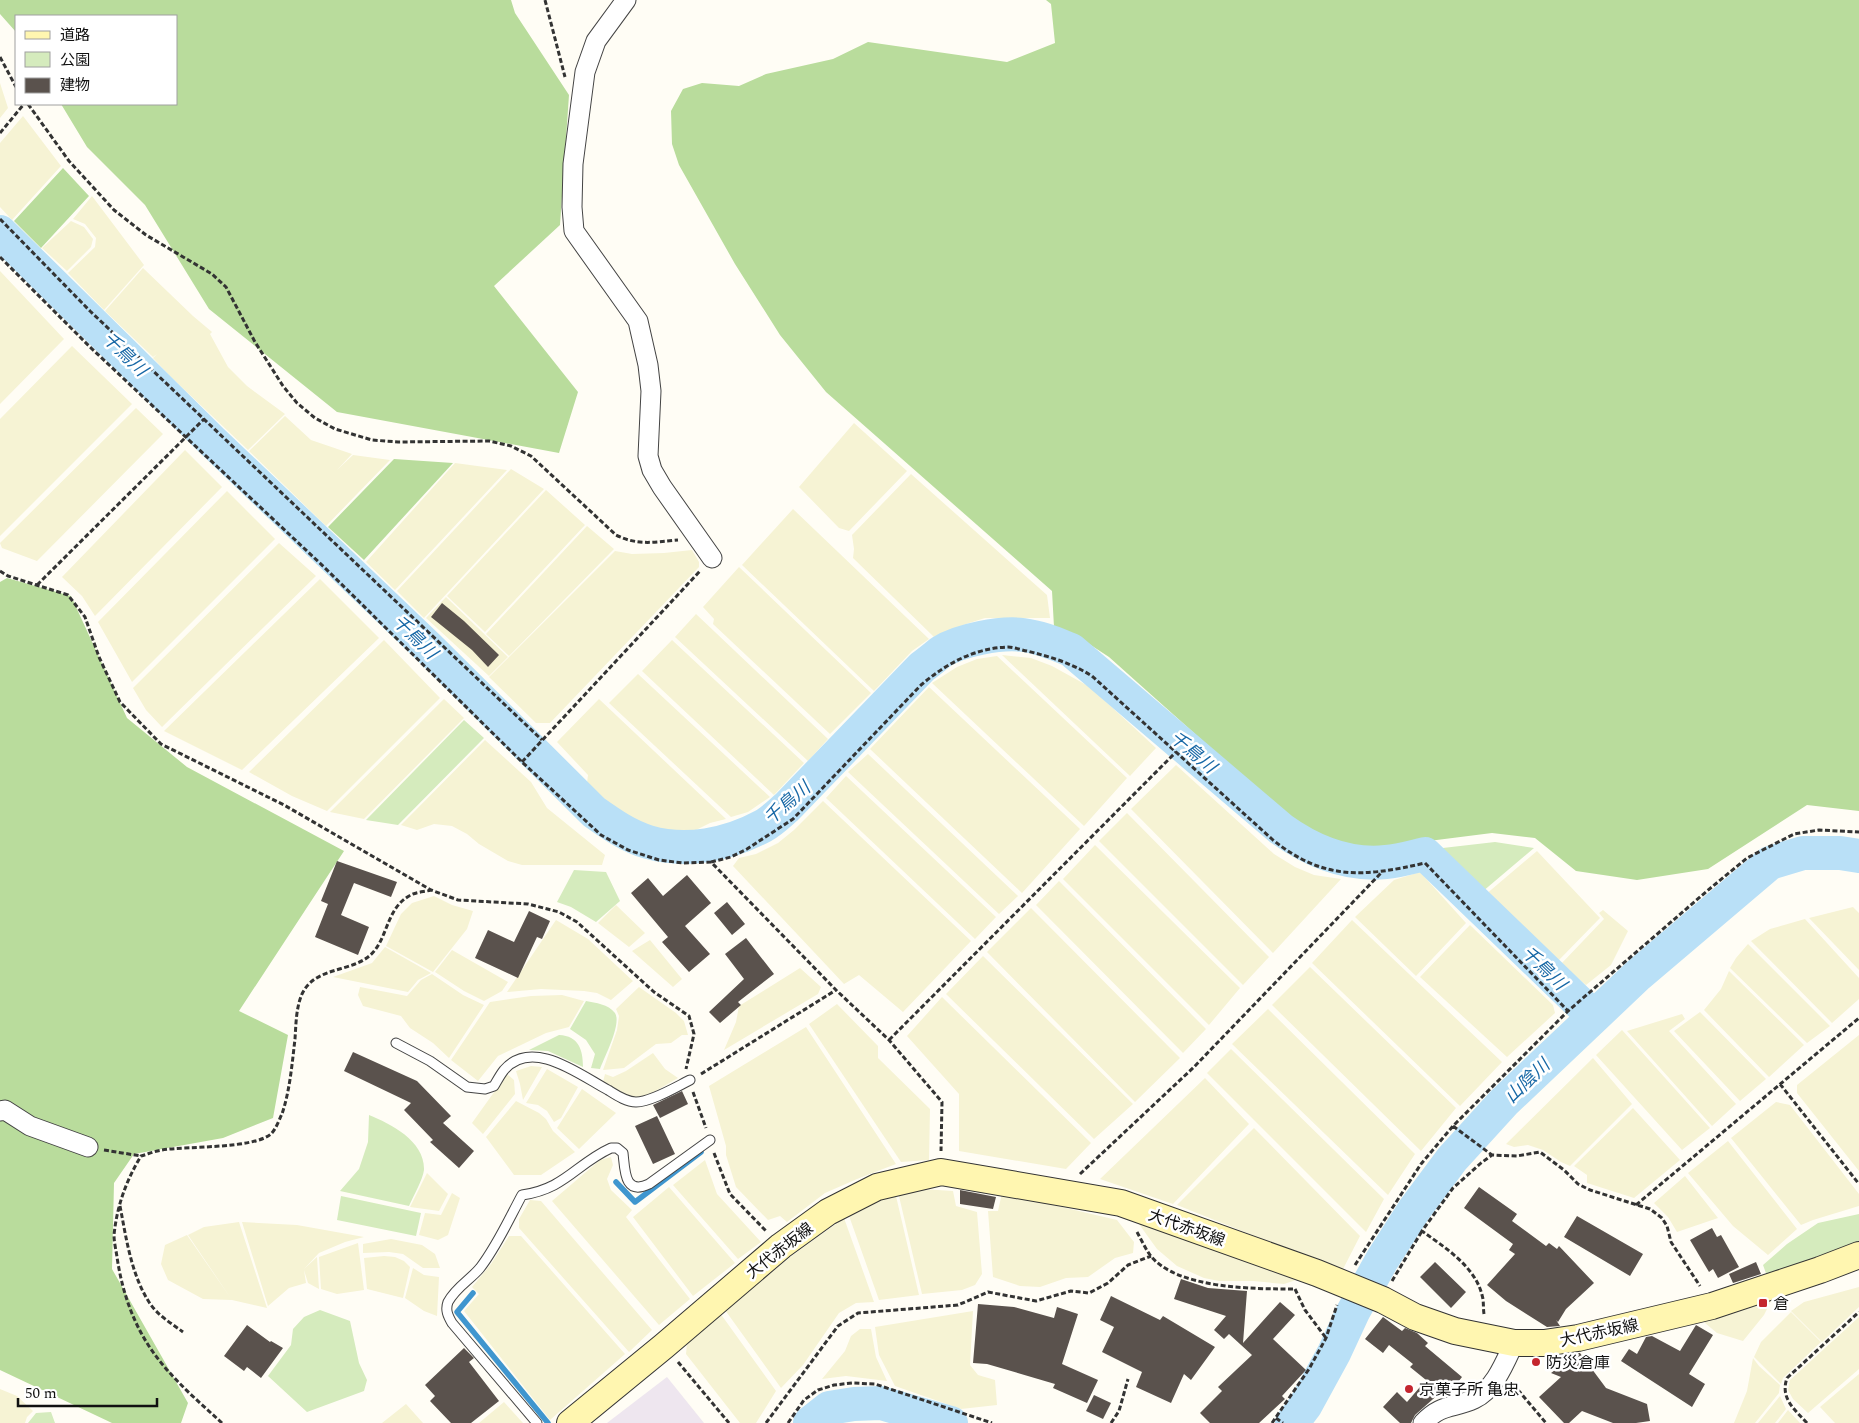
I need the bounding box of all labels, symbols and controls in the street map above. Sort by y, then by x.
legend [15,15,178,105]
text: 道路 [60,24,90,47]
text: 公園 [60,49,90,72]
text: 建物 [60,74,90,97]
water label: 千鳥川 [96,326,155,384]
water label: 千鳥川 [386,609,445,667]
water label: 千鳥川 [1163,725,1224,781]
water label: 千鳥川 [758,774,818,831]
water label: 千鳥川 [1515,940,1574,998]
water label: 山陰川 [1499,1052,1558,1110]
street label: 大代赤坂線 [1145,1203,1228,1253]
street label: 大代赤坂線 [741,1217,819,1285]
place label: 倉 [1773,1292,1789,1316]
marker: 倉 [1757,1297,1769,1309]
street label: 大代赤坂線 [1558,1313,1641,1353]
place label: 防災倉庫 [1546,1351,1610,1375]
marker: 防災倉庫 [1530,1356,1542,1368]
scale bar [18,1376,156,1408]
place label: 京菓子所 亀忠 [1419,1378,1519,1402]
text: 50 m [25,1382,57,1405]
marker: 京菓子所 亀忠 [1403,1383,1415,1395]

